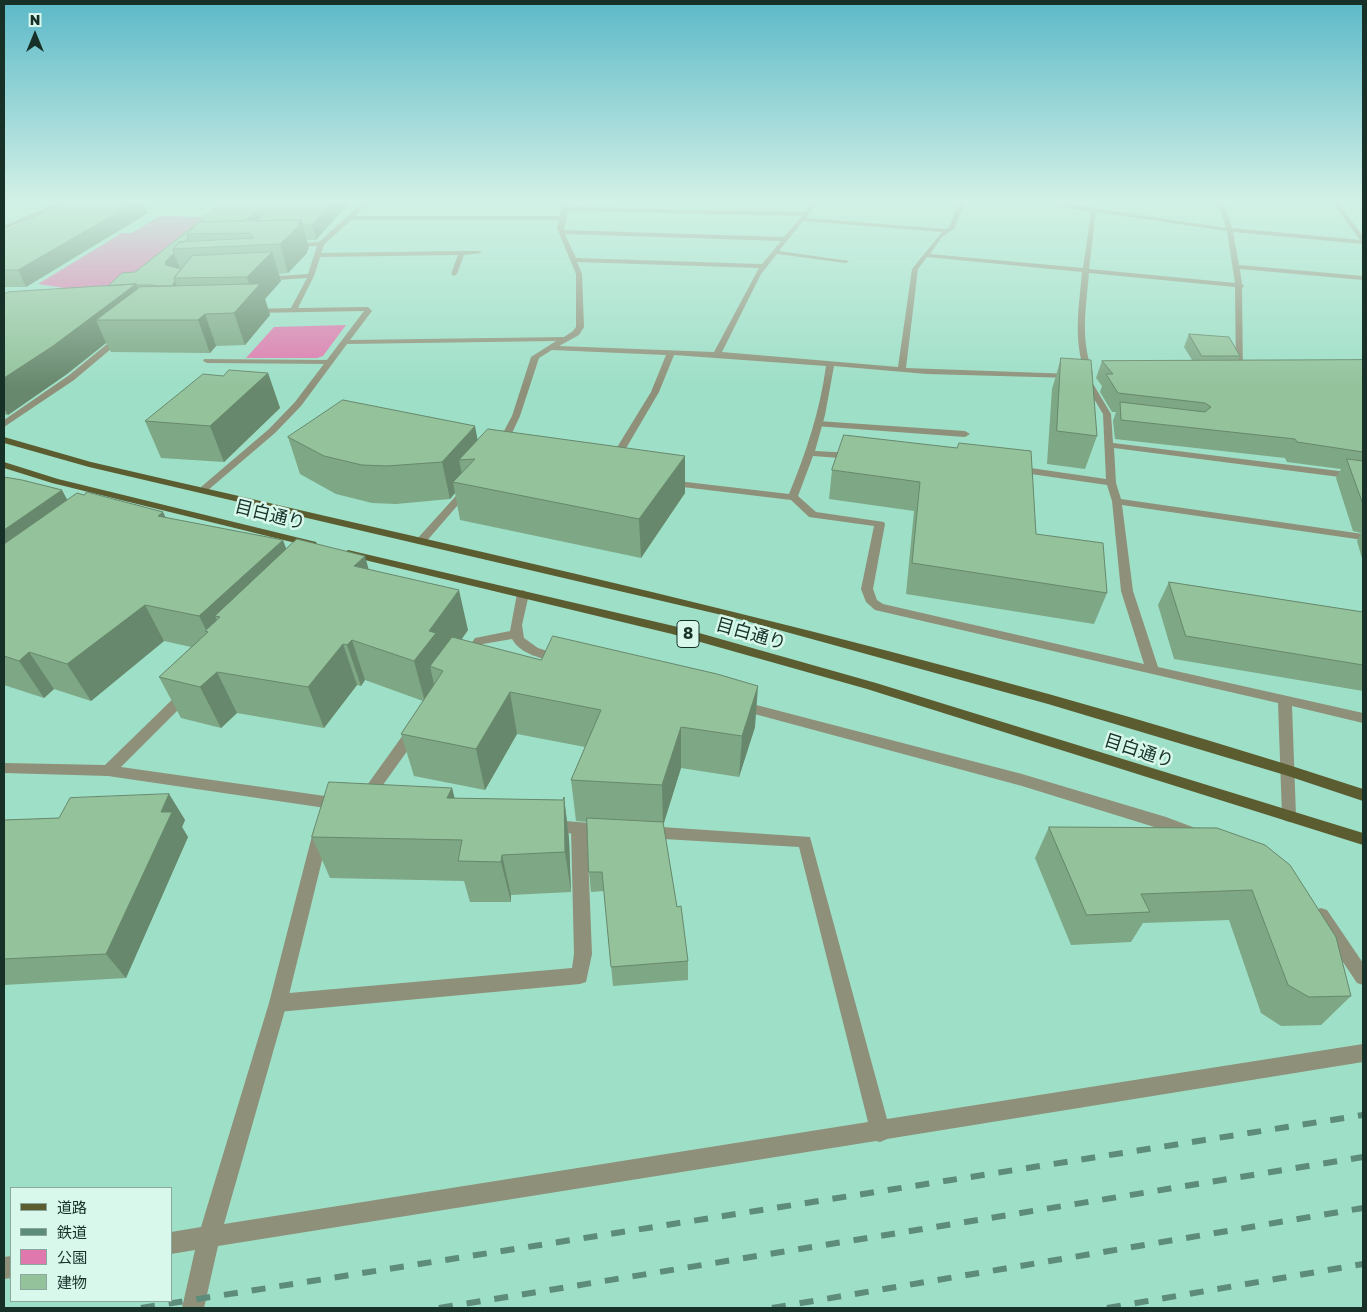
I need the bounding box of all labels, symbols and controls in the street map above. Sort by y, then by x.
north arrow [10,10,60,60]
text: N [30,11,40,28]
street label: 目白通り [232,496,308,534]
street label: 目白通り [713,614,789,654]
road number: 8 [677,620,699,648]
street label: 目白通り [1101,730,1177,772]
legend [10,1187,172,1302]
text: 道路 [57,1198,87,1216]
text: 鉄道 [57,1223,87,1241]
text: 公園 [57,1248,87,1266]
text: 建物 [57,1273,87,1291]

